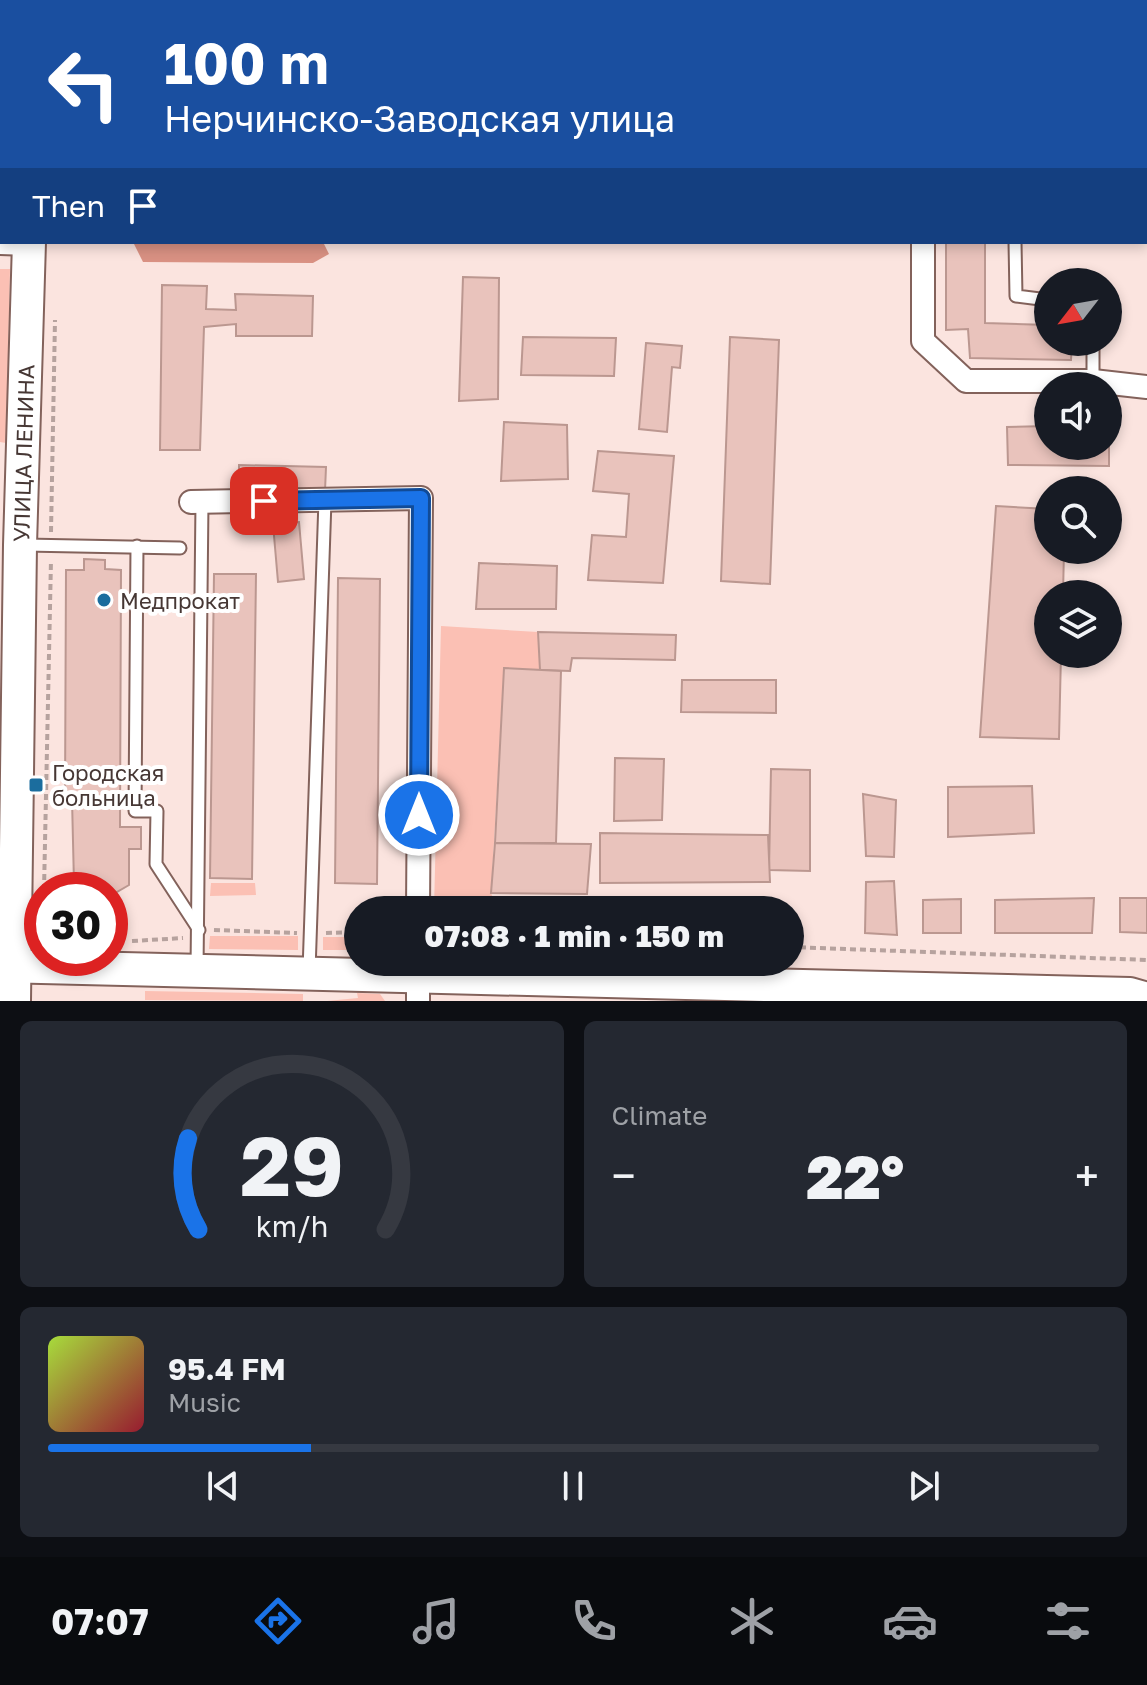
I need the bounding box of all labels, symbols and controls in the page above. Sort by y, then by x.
text: 100 m [164,29,329,96]
icon: left [32,32,136,136]
text: Нерчинско-Заводская улица [164,97,675,140]
icon: arrive [121,184,165,228]
text: Then [32,188,105,224]
north arrow [1034,268,1122,356]
map controls [1034,268,1122,668]
street label: УЛИЦА ЛЕНИНА [7,364,39,542]
button: sound [1034,372,1122,460]
pin [230,467,298,535]
button: search [1034,476,1122,564]
icon: arrive [242,479,286,523]
button: layers [1034,580,1122,668]
place label: Медпрокат [120,587,240,614]
marker: Медпрокат [95,591,113,609]
place label: Городская больница [52,759,164,811]
position arrow [377,773,461,857]
marker: Городская больница [27,776,45,794]
speed limit sign: 30 [24,872,128,976]
text: 07:08 · 1 min · 150 m [424,918,724,954]
text: Climate [612,1100,707,1131]
text: 29 [240,1114,344,1214]
text: 22° [806,1140,904,1212]
text: − [612,1149,636,1202]
text: + [1075,1149,1099,1202]
text: km/h [255,1209,328,1243]
text: 95.4 FM [168,1351,286,1387]
text: Music [168,1387,241,1418]
icon: previous [201,1464,245,1508]
icon: pause [551,1464,595,1508]
icon: next [902,1464,946,1508]
icon: directions [250,1593,306,1649]
icon: music [408,1593,464,1649]
icon: phone [566,1593,622,1649]
icon: climate [724,1593,780,1649]
icon: car [882,1593,938,1649]
icon: filters [1040,1593,1096,1649]
text: 07:07 [51,1600,149,1643]

